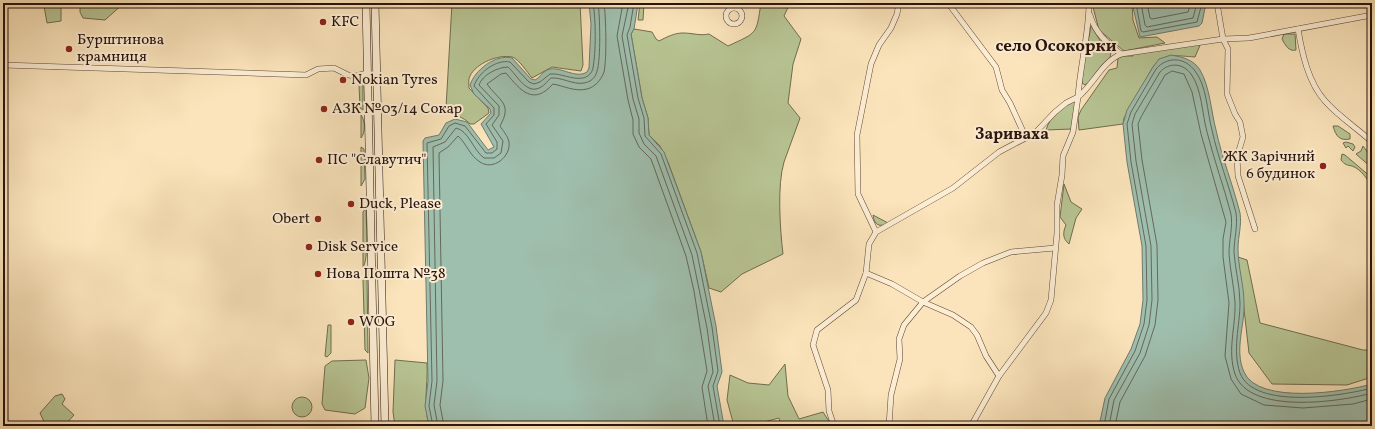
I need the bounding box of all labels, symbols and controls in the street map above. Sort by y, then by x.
place label: KFC [331,12,360,33]
marker: KFC [318,17,328,27]
place label: Бурштинова крамниця [77,30,164,68]
district label: село Осокорки [995,35,1117,58]
marker: Бурштинова крамниця [64,44,74,54]
place label: Nokian Tyres [351,70,438,91]
marker: Nokian Tyres [338,75,348,85]
place label: АЗК №03/14 Сокар [332,99,462,120]
marker: АЗК №03/14 Сокар [319,104,329,114]
district label: Зариваха [975,124,1049,146]
place label: ЖК Зарічний 6 будинок [1223,147,1315,185]
place label: ПС "Славутич" [327,150,426,171]
marker: ПС "Славутич" [314,155,324,165]
marker: ЖК Зарічний 6 будинок [1318,161,1328,171]
place label: Duck, Please [359,194,441,215]
marker: Duck, Please [346,199,356,209]
place label: Obert [272,209,310,230]
marker: Obert [313,214,323,224]
place label: Disk Service [317,237,398,258]
marker: Disk Service [304,242,314,252]
place label: Нова Пошта №38 [326,264,446,285]
marker: Нова Пошта №38 [313,269,323,279]
place label: WOG [359,312,396,333]
marker: WOG [346,317,356,327]

